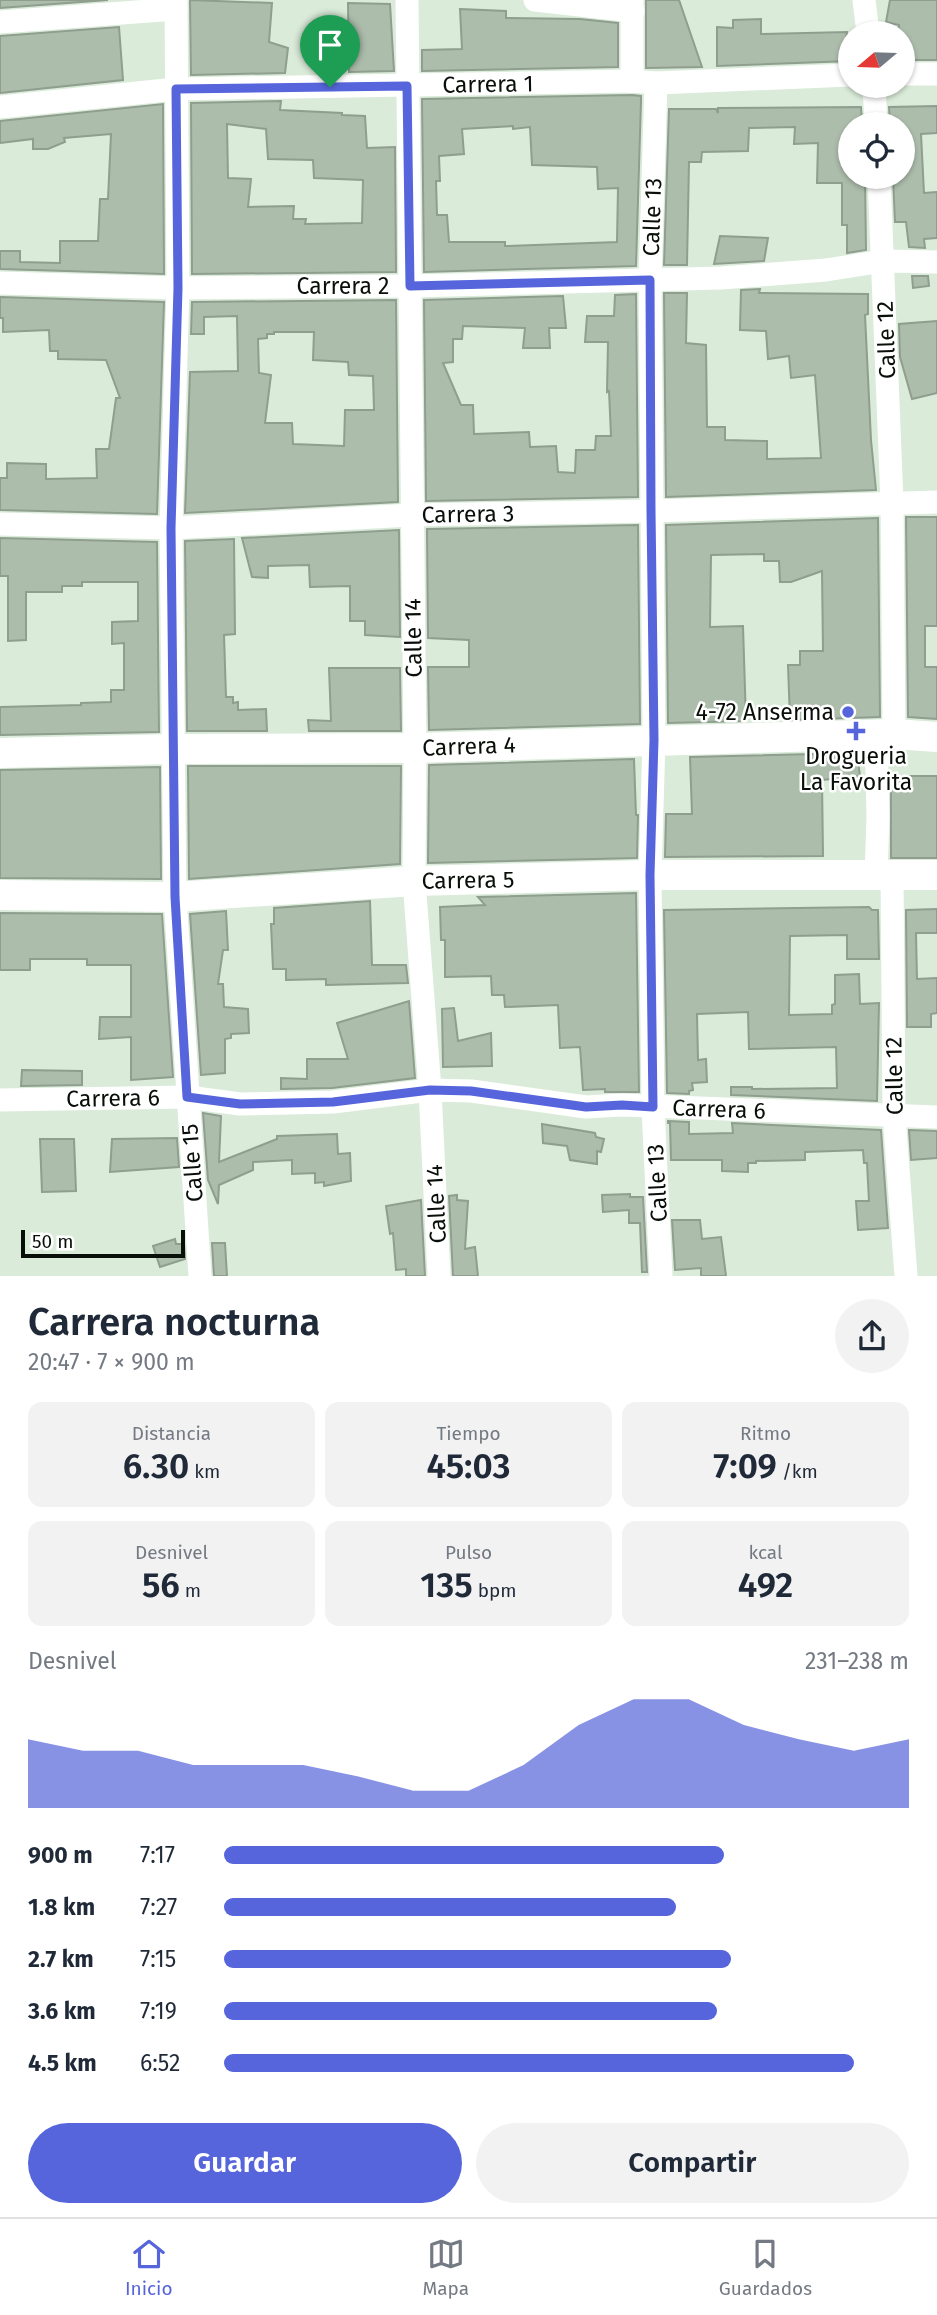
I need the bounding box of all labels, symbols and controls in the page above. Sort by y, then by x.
pin [300,15,360,87]
north arrow [838,21,915,98]
map controls [838,21,915,189]
icon: arrive [311,26,349,64]
street label: Carrera 1 [442,69,534,99]
button: locate [838,112,915,189]
street label: Calle 13 [637,177,667,257]
street label: Carrera 2 [297,272,389,300]
street label: Calle 12 [871,300,901,380]
street label: Carrera 3 [421,499,515,529]
street label: Calle 14 [398,598,428,678]
place label: 4-72 Anserma [695,698,834,726]
marker: 4-72 Anserma [840,704,856,720]
marker: Drogueria La Favorita [848,723,864,739]
street label: Carrera 4 [422,730,516,762]
place label: Drogueria La Favorita [800,742,912,796]
street label: Carrera 5 [421,865,515,895]
street label: Calle 12 [879,1037,909,1115]
street label: Carrera 6 [66,1083,160,1113]
street label: Carrera 6 [672,1093,766,1125]
street label: Calle 15 [175,1123,209,1203]
street label: Calle 13 [641,1143,673,1223]
street label: Calle 14 [420,1164,452,1244]
scale bar [21,1226,186,1258]
text: 50 m [32,1230,73,1253]
text: Carrera nocturna [28,1299,320,1345]
button: share [835,1299,909,1373]
text: 20:47 · 7 × 900 m [28,1348,195,1376]
text: Distancia [132,1422,211,1445]
text: Tiempo [436,1422,501,1445]
text: Ritmo [740,1422,791,1445]
text: 6.30 [123,1445,189,1487]
text: 45:03 [427,1445,510,1487]
text: 7:09 [713,1445,777,1487]
text: km [189,1460,220,1483]
text: /km [777,1460,818,1483]
text: Desnivel [135,1541,208,1564]
text: Pulso [445,1541,492,1564]
text: kcal [748,1541,783,1564]
text: 56 [142,1564,180,1606]
text: 135 [420,1564,473,1606]
text: 492 [738,1564,793,1606]
text: m [180,1579,201,1602]
text: bpm [473,1579,517,1602]
text: Desnivel [28,1647,117,1675]
text: 231–238 m [805,1647,909,1675]
text: 900 m [28,1841,93,1869]
text: 7:17 [140,1841,175,1869]
text: 1.8 km [28,1893,95,1921]
text: 7:27 [140,1893,177,1921]
text: 2.7 km [28,1945,94,1973]
text: 7:15 [140,1945,176,1973]
text: 3.6 km [28,1997,96,2025]
text: 7:19 [140,1997,177,2025]
text: 4.5 km [28,2049,97,2077]
text: 6:52 [140,2049,181,2077]
button: Guardar [28,2123,462,2203]
button: Compartir [476,2123,909,2203]
tab: Inicio [125,2235,173,2300]
tab: Mapa [422,2235,469,2300]
tab: Guardados [719,2235,812,2300]

